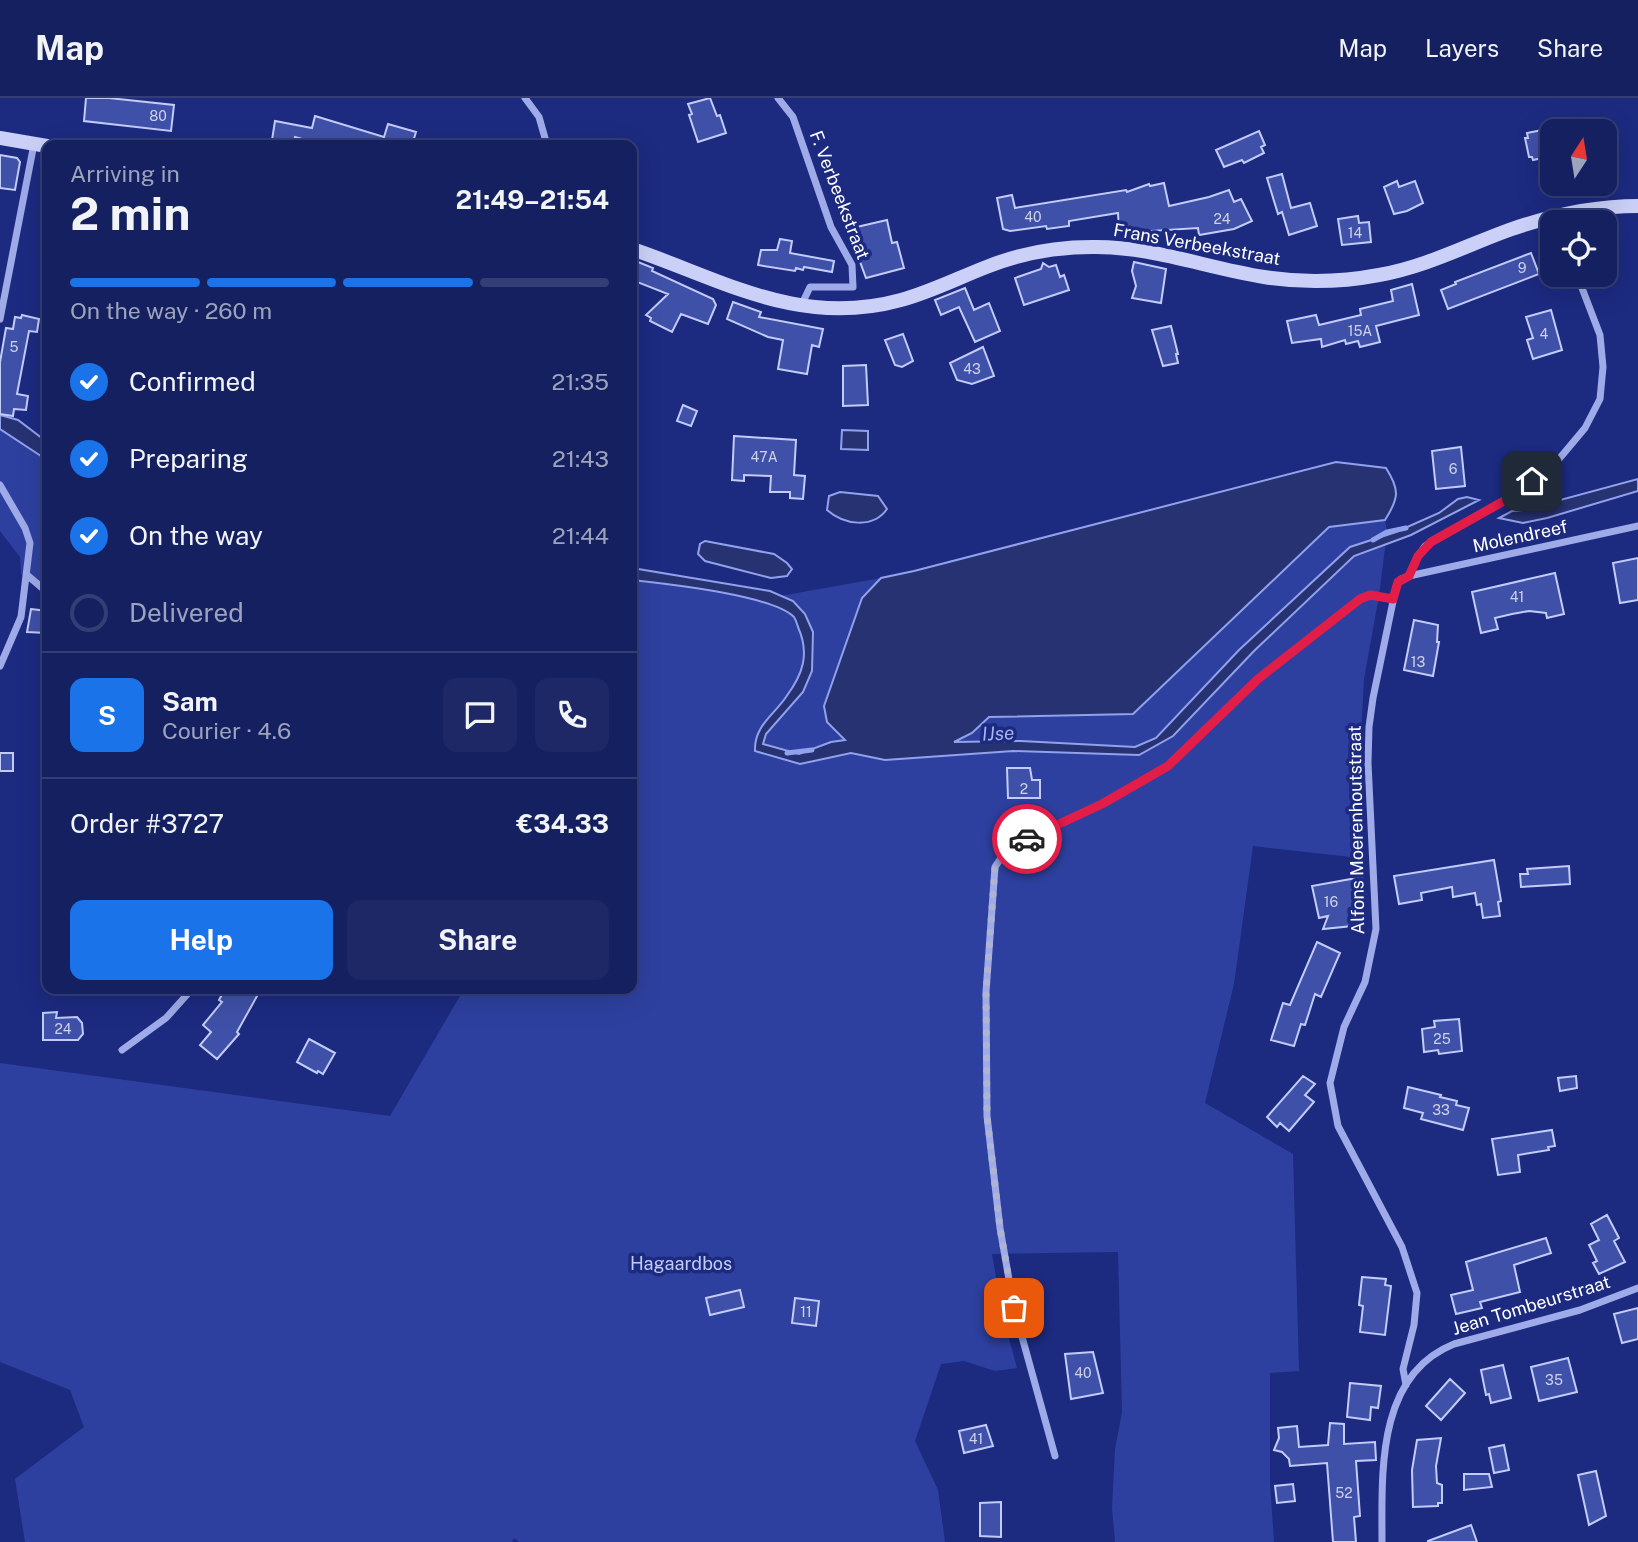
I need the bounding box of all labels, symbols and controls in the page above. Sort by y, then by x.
text: Map [35,29,104,67]
text: Map [1338,34,1387,62]
text: Layers [1425,34,1499,62]
text: Share [1537,34,1603,62]
house number: 80 [149,108,167,124]
north arrow [1540,119,1617,196]
map controls [1540,119,1617,287]
street label: F. Verbeekstraat [806,128,874,262]
text: Arriving in [70,160,180,187]
text: 21:49–21:54 [456,184,609,215]
text: 2 min [70,186,190,240]
house number: 40 [1024,209,1042,225]
button: locate [1540,210,1617,287]
house number: 24 [1213,211,1231,227]
street label: Frans Verbeekstraat [1112,219,1282,269]
house number: 14 [1348,225,1362,241]
house number: 9 [1518,260,1527,276]
text: On the way · 260 m [70,297,272,324]
house number: 15A [1348,323,1372,339]
house number: 4 [1540,326,1549,342]
house number: 5 [10,339,19,355]
house number: 43 [963,361,981,377]
icon: check [70,363,108,401]
text: Confirmed [129,366,256,397]
text: 21:35 [552,368,609,395]
icon: check [70,440,108,478]
text: Preparing [129,443,248,474]
text: 21:43 [552,445,609,472]
house number: 47A [750,449,778,465]
pin [1502,451,1562,511]
house number: 6 [1449,461,1458,477]
icon: home [1513,462,1551,500]
street label: Molendreef [1471,516,1569,556]
icon: check [70,517,108,555]
text: On the way [129,520,263,551]
text: 21:44 [552,522,609,549]
house number: 41 [1510,589,1524,605]
text: Delivered [129,597,244,628]
house number: 13 [1411,654,1425,670]
button: chat [443,678,517,752]
button: phone [535,678,609,752]
text: Sam [162,686,218,717]
text: S [98,700,116,731]
text: Courier · 4.6 [162,717,291,744]
water label: IJse [981,721,1015,745]
street label: Alfons Moerenhoutstraat [1344,725,1368,935]
house number: 2 [1020,781,1028,797]
courier [992,804,1062,874]
text: Order #3727 [70,808,224,839]
text: €34.33 [516,808,609,839]
icon: car [1008,820,1046,858]
house number: 16 [1324,894,1338,910]
button: Help [70,900,333,980]
button: Share [347,900,609,980]
house number: 24 [54,1021,72,1037]
house number: 25 [1433,1031,1451,1047]
house number: 33 [1432,1102,1450,1118]
park label: Hagaardbos [630,1253,732,1274]
street label: Jean Tombeurstraat [1449,1271,1613,1339]
pin [984,1278,1044,1338]
icon: bag [995,1289,1033,1327]
house number: 11 [800,1304,812,1320]
house number: 40 [1074,1365,1092,1381]
house number: 35 [1545,1372,1563,1388]
house number: 41 [969,1431,983,1447]
house number: 52 [1335,1485,1353,1501]

